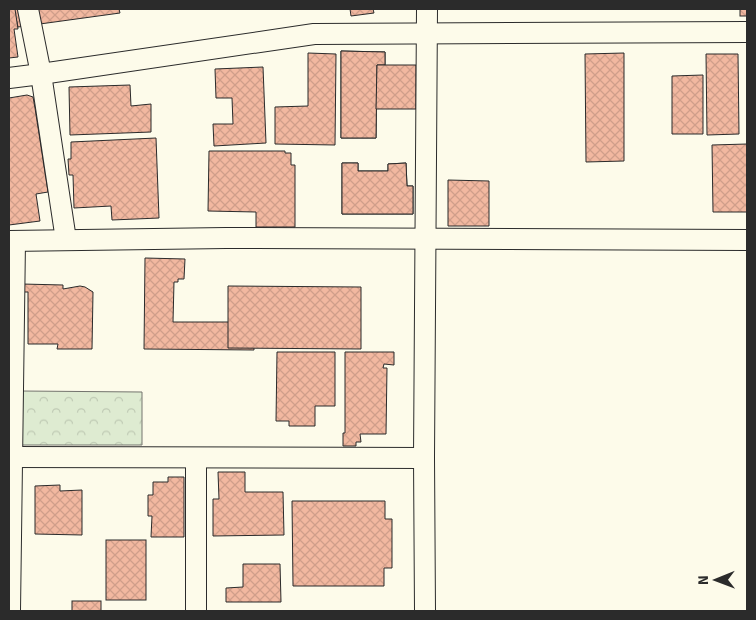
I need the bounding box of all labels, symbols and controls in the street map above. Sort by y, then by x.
north arrow [691,555,741,605]
text: N [695,575,712,585]

